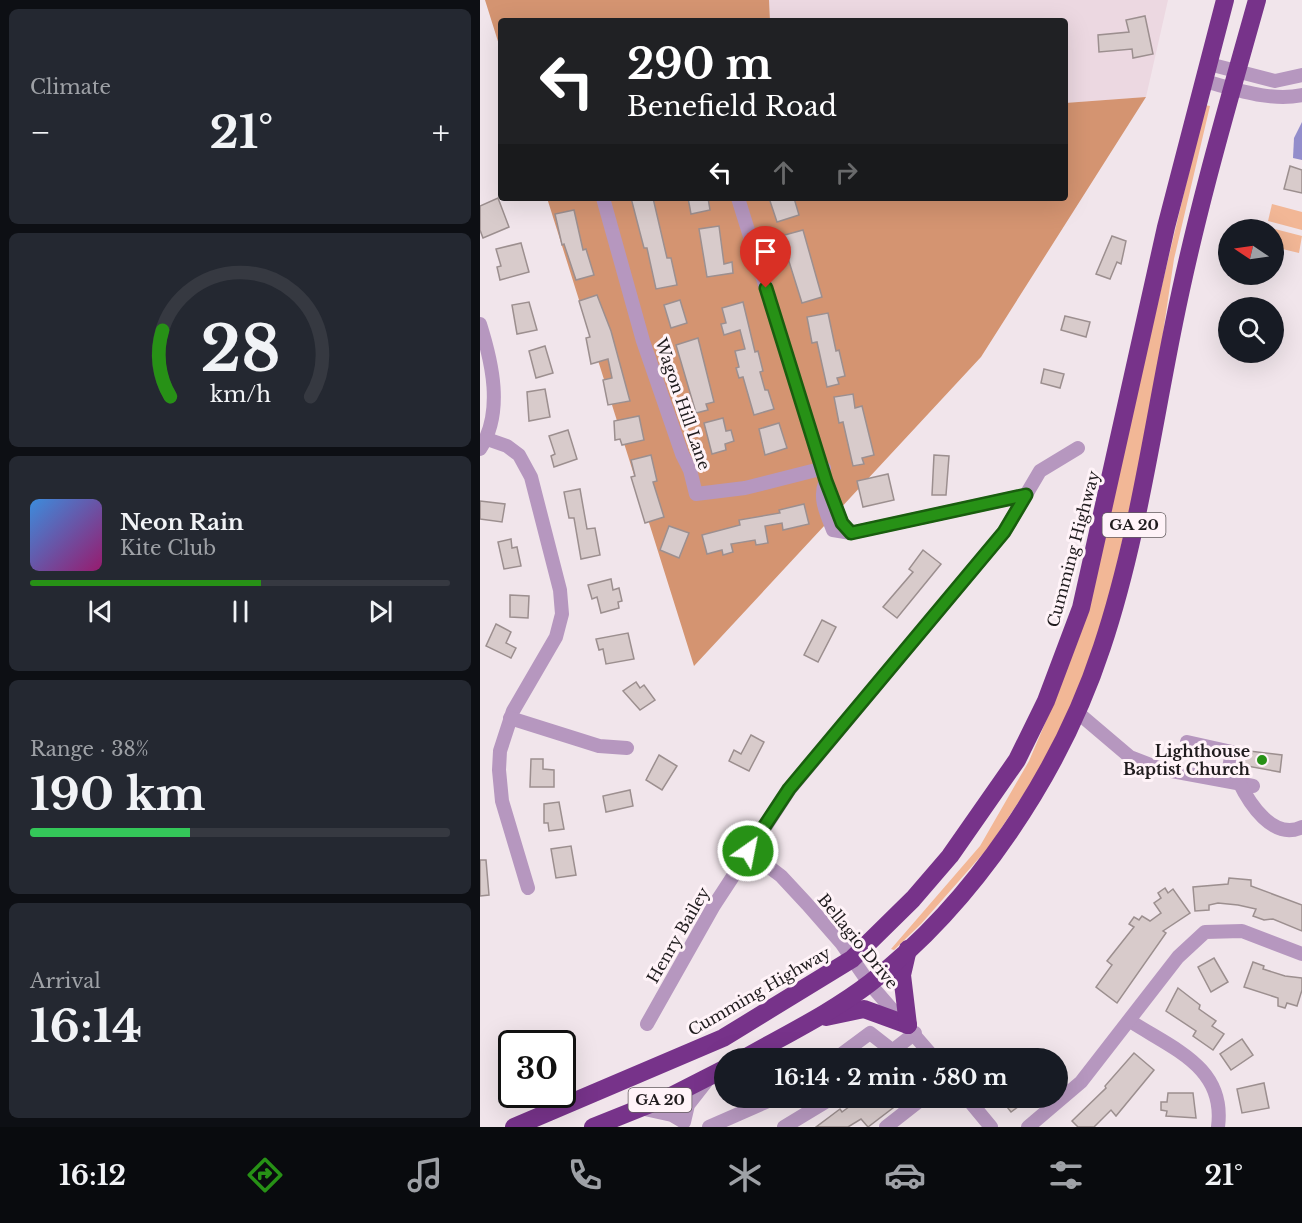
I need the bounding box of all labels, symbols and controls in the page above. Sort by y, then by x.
text: 290 m [627,38,772,90]
icon: left [528,42,606,120]
text: Climate [30,75,111,99]
text: Benefield Road [627,90,837,123]
text: 21° [209,104,273,160]
text: − [30,112,51,153]
text: + [432,112,450,153]
icon: left [704,156,737,189]
icon: ahead [767,156,800,189]
icon: right [830,156,863,189]
north arrow [1218,219,1284,285]
map controls [1218,219,1284,363]
pin [740,226,791,288]
icon: arrive [749,235,782,268]
button: search [1218,297,1284,363]
text: 28 [200,310,280,388]
street label: Wagon Hill Lane [651,335,715,472]
text: km/h [210,381,271,408]
street label: Cumming Highway [1042,468,1104,629]
text: Neon Rain [120,509,244,536]
road number: GA 20 [1102,513,1166,537]
text: Kite Club [120,536,216,560]
icon: previous [84,595,117,628]
icon: pause [224,595,257,628]
icon: next [364,595,397,628]
text: Range · 38% [30,737,149,761]
place label: Lighthouse Baptist Church [1123,741,1251,779]
marker: Lighthouse Baptist Church [1255,753,1269,767]
text: 190 km [30,766,206,822]
position arrow [716,819,780,883]
street label: Henry Bailey [642,883,714,987]
street label: Bellagio Drive [814,889,902,993]
street label: Cumming Highway [684,942,834,1040]
text: Arrival [30,969,101,993]
text: 16:14 [30,998,142,1054]
speed limit sign: 30 [498,1030,576,1108]
text: 16:14 · 2 min · 580 m [775,1064,1007,1091]
road number: GA 20 [628,1088,692,1112]
icon: directions [244,1154,286,1196]
icon: music [404,1154,446,1196]
icon: phone [564,1154,606,1196]
icon: climate [724,1154,766,1196]
icon: car [884,1154,926,1196]
icon: filters [1045,1154,1087,1196]
text: 16:12 [59,1159,126,1192]
text: 21° [1205,1159,1243,1192]

